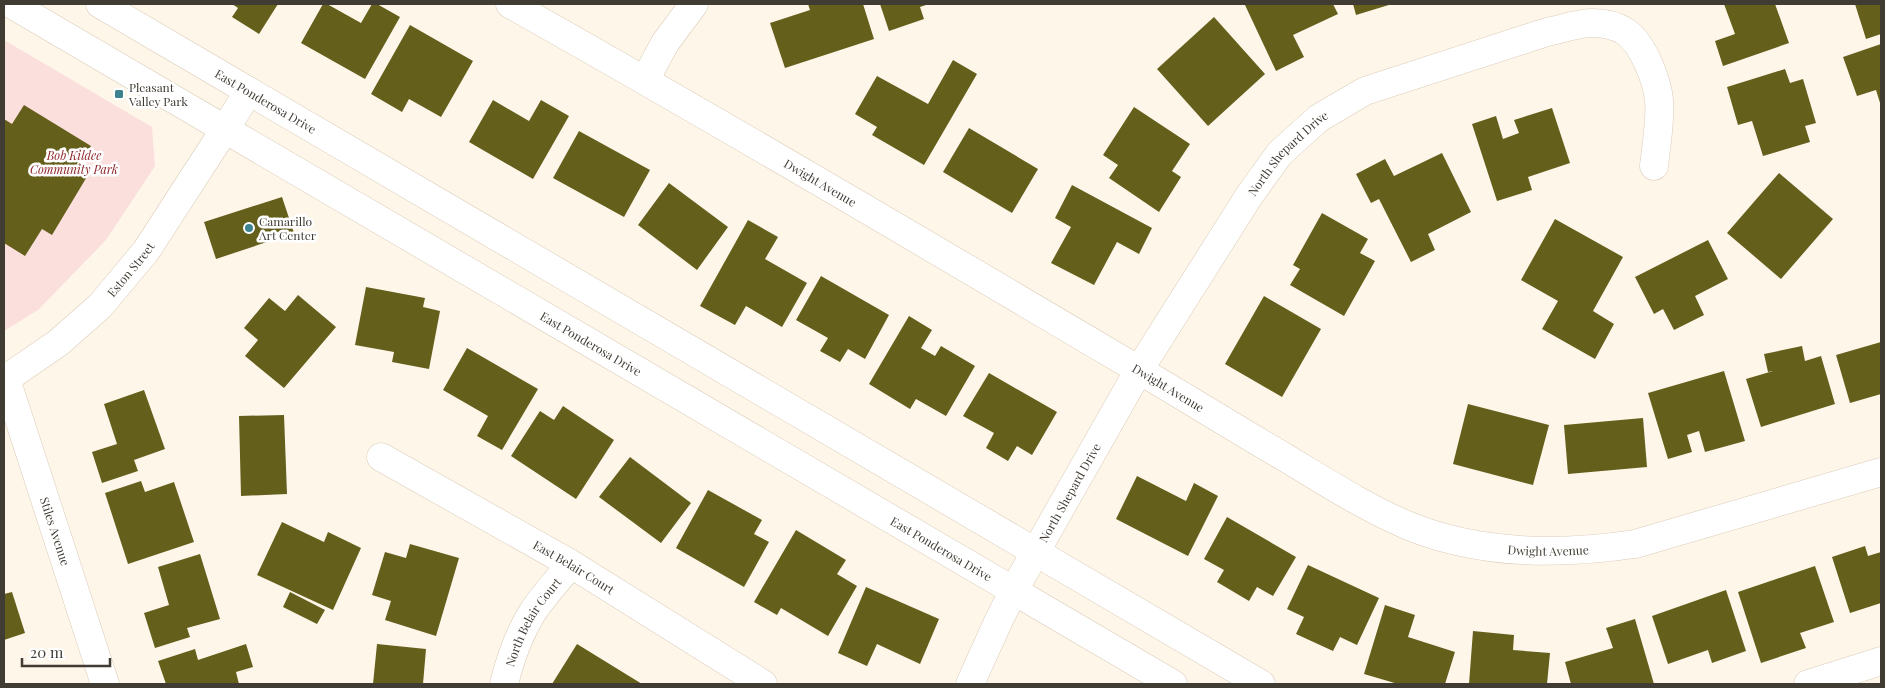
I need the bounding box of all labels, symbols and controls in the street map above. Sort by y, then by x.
street label: East Ponderosa Drive [212,65,319,137]
place label: Pleasant Valley Park [128,79,188,109]
marker: Pleasant Valley Park [113,88,125,100]
street label: North Shepard Drive [1244,107,1331,199]
park label: Bob Kildee Community Park [30,147,118,177]
street label: Dwight Avenue [781,155,859,210]
place label: Camarillo Art Center [258,213,317,243]
marker: Camarillo Art Center [243,222,255,234]
street label: Eston Street [103,239,158,300]
street label: East Ponderosa Drive [537,308,645,379]
street label: Dwight Avenue [1129,360,1207,415]
street label: North Shepard Drive [1035,440,1104,545]
street label: Stiles Avenue [37,495,74,568]
street label: East Ponderosa Drive [888,513,995,584]
street label: East Belair Court [531,536,618,598]
street label: Dwight Avenue [1507,541,1589,559]
street label: North Belair Court [501,574,565,668]
scale bar [22,636,110,668]
text: 20 m [30,642,64,662]

